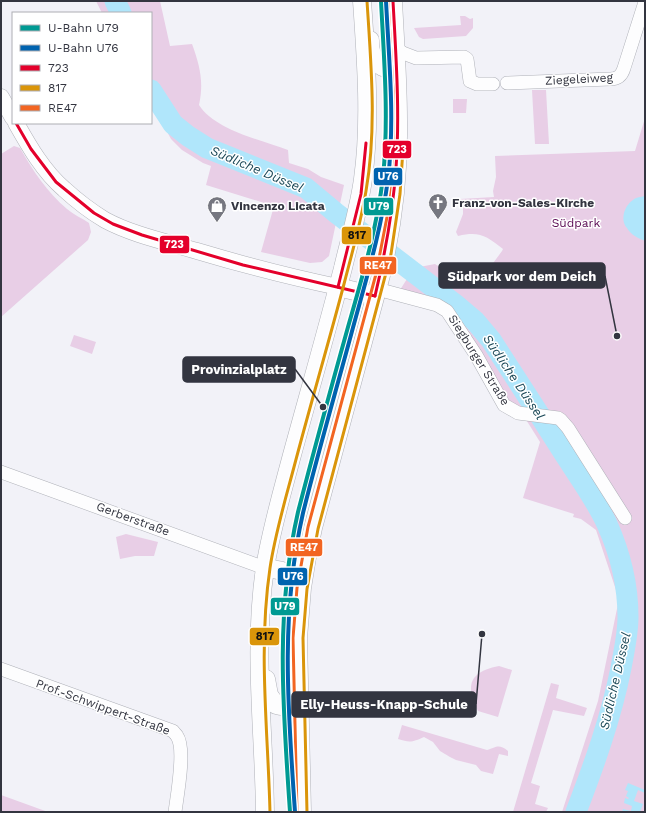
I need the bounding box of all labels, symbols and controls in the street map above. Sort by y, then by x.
legend [12,12,152,124]
text: U-Bahn U79 [48,21,119,35]
text: U-Bahn U76 [48,41,118,55]
text: 723 [48,61,69,75]
street label: Ziegeleiweg [545,70,614,88]
text: 817 [48,81,67,95]
text: RE47 [48,101,77,115]
line badge: 723 [382,140,412,159]
water label: Südliche Düssel [208,143,306,195]
text: 723 [387,143,407,156]
line badge: U76 [373,167,403,186]
text: U76 [378,170,399,183]
church icon: Franz-von-Sales-Kirche [427,192,449,220]
shop icon: Vincenzo Licata [206,195,228,223]
place label: Franz-von-Sales-Kirche [452,196,594,210]
line badge: U79 [363,197,394,216]
place label: Vincenzo Licata [231,199,325,213]
text: U79 [368,200,390,213]
park label: Südpark [552,216,600,230]
line badge: 817 [341,226,372,245]
text: 817 [348,229,366,242]
line badge: 723 [159,235,190,254]
text: 723 [164,238,184,251]
line badge: RE47 [359,256,397,275]
text: RE47 [364,259,392,272]
callout: Südpark vor dem Deich [439,263,605,288]
text: Südpark vor dem Deich [448,269,596,284]
street label: Siegburger Straße [445,312,513,408]
water label: Südliche Düssel [480,332,548,422]
callout: Provinzialplatz [183,357,295,382]
text: Provinzialplatz [191,362,287,377]
street label: Gerberstraße [95,499,172,539]
line badge: RE47 [285,538,323,557]
text: RE47 [290,541,318,554]
line badge: U76 [277,567,308,586]
text: U76 [283,570,304,583]
line badge: U79 [270,597,300,616]
text: U79 [274,600,296,613]
line badge: 817 [249,627,280,646]
text: 817 [256,630,274,643]
water label: Südliche Düssel [597,631,633,731]
street label: Prof.-Schwippert-Straße [34,676,172,738]
callout: Elly-Heuss-Knapp-Schule [292,692,476,717]
text: Elly-Heuss-Knapp-Schule [300,697,468,712]

